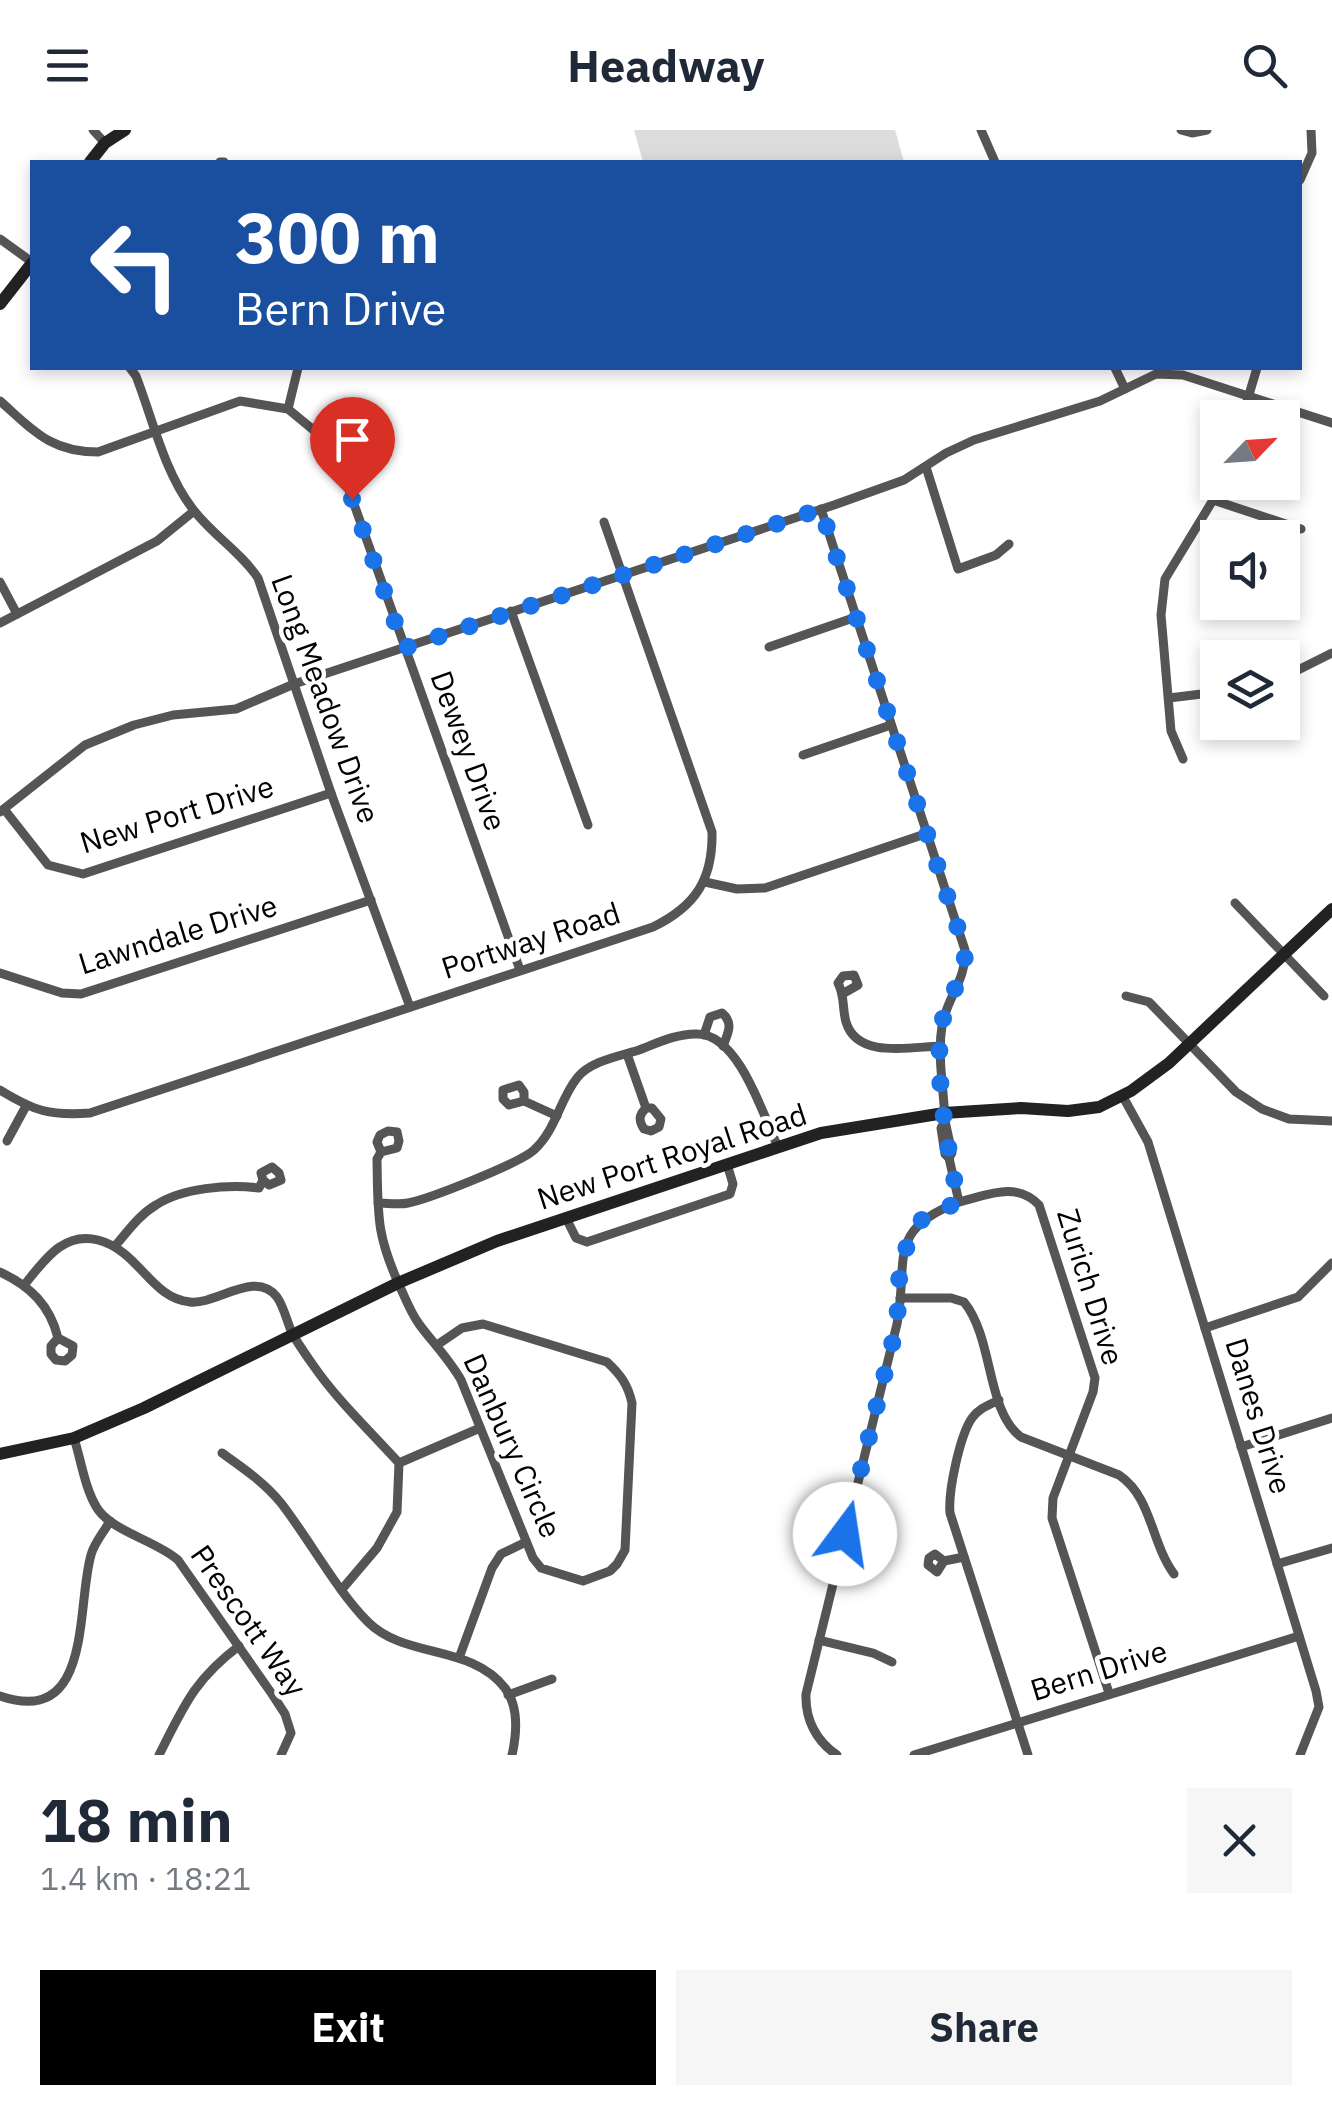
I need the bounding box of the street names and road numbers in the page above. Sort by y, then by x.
street label: Long Meadow Drive [263,569,390,828]
street label: Dewey Drive [422,665,516,836]
street label: New Port Drive [75,766,278,862]
street label: Lawndale Drive [73,885,282,982]
street label: Portway Road [436,892,625,987]
street label: New Port Royal Road [532,1094,811,1218]
street label: Zurich Drive [1049,1204,1134,1370]
street label: Danes Drive [1217,1333,1302,1498]
street label: Danbury Circle [455,1347,571,1544]
street label: Prescott Way [183,1537,316,1704]
street label: Bern Drive [1026,1630,1172,1709]

